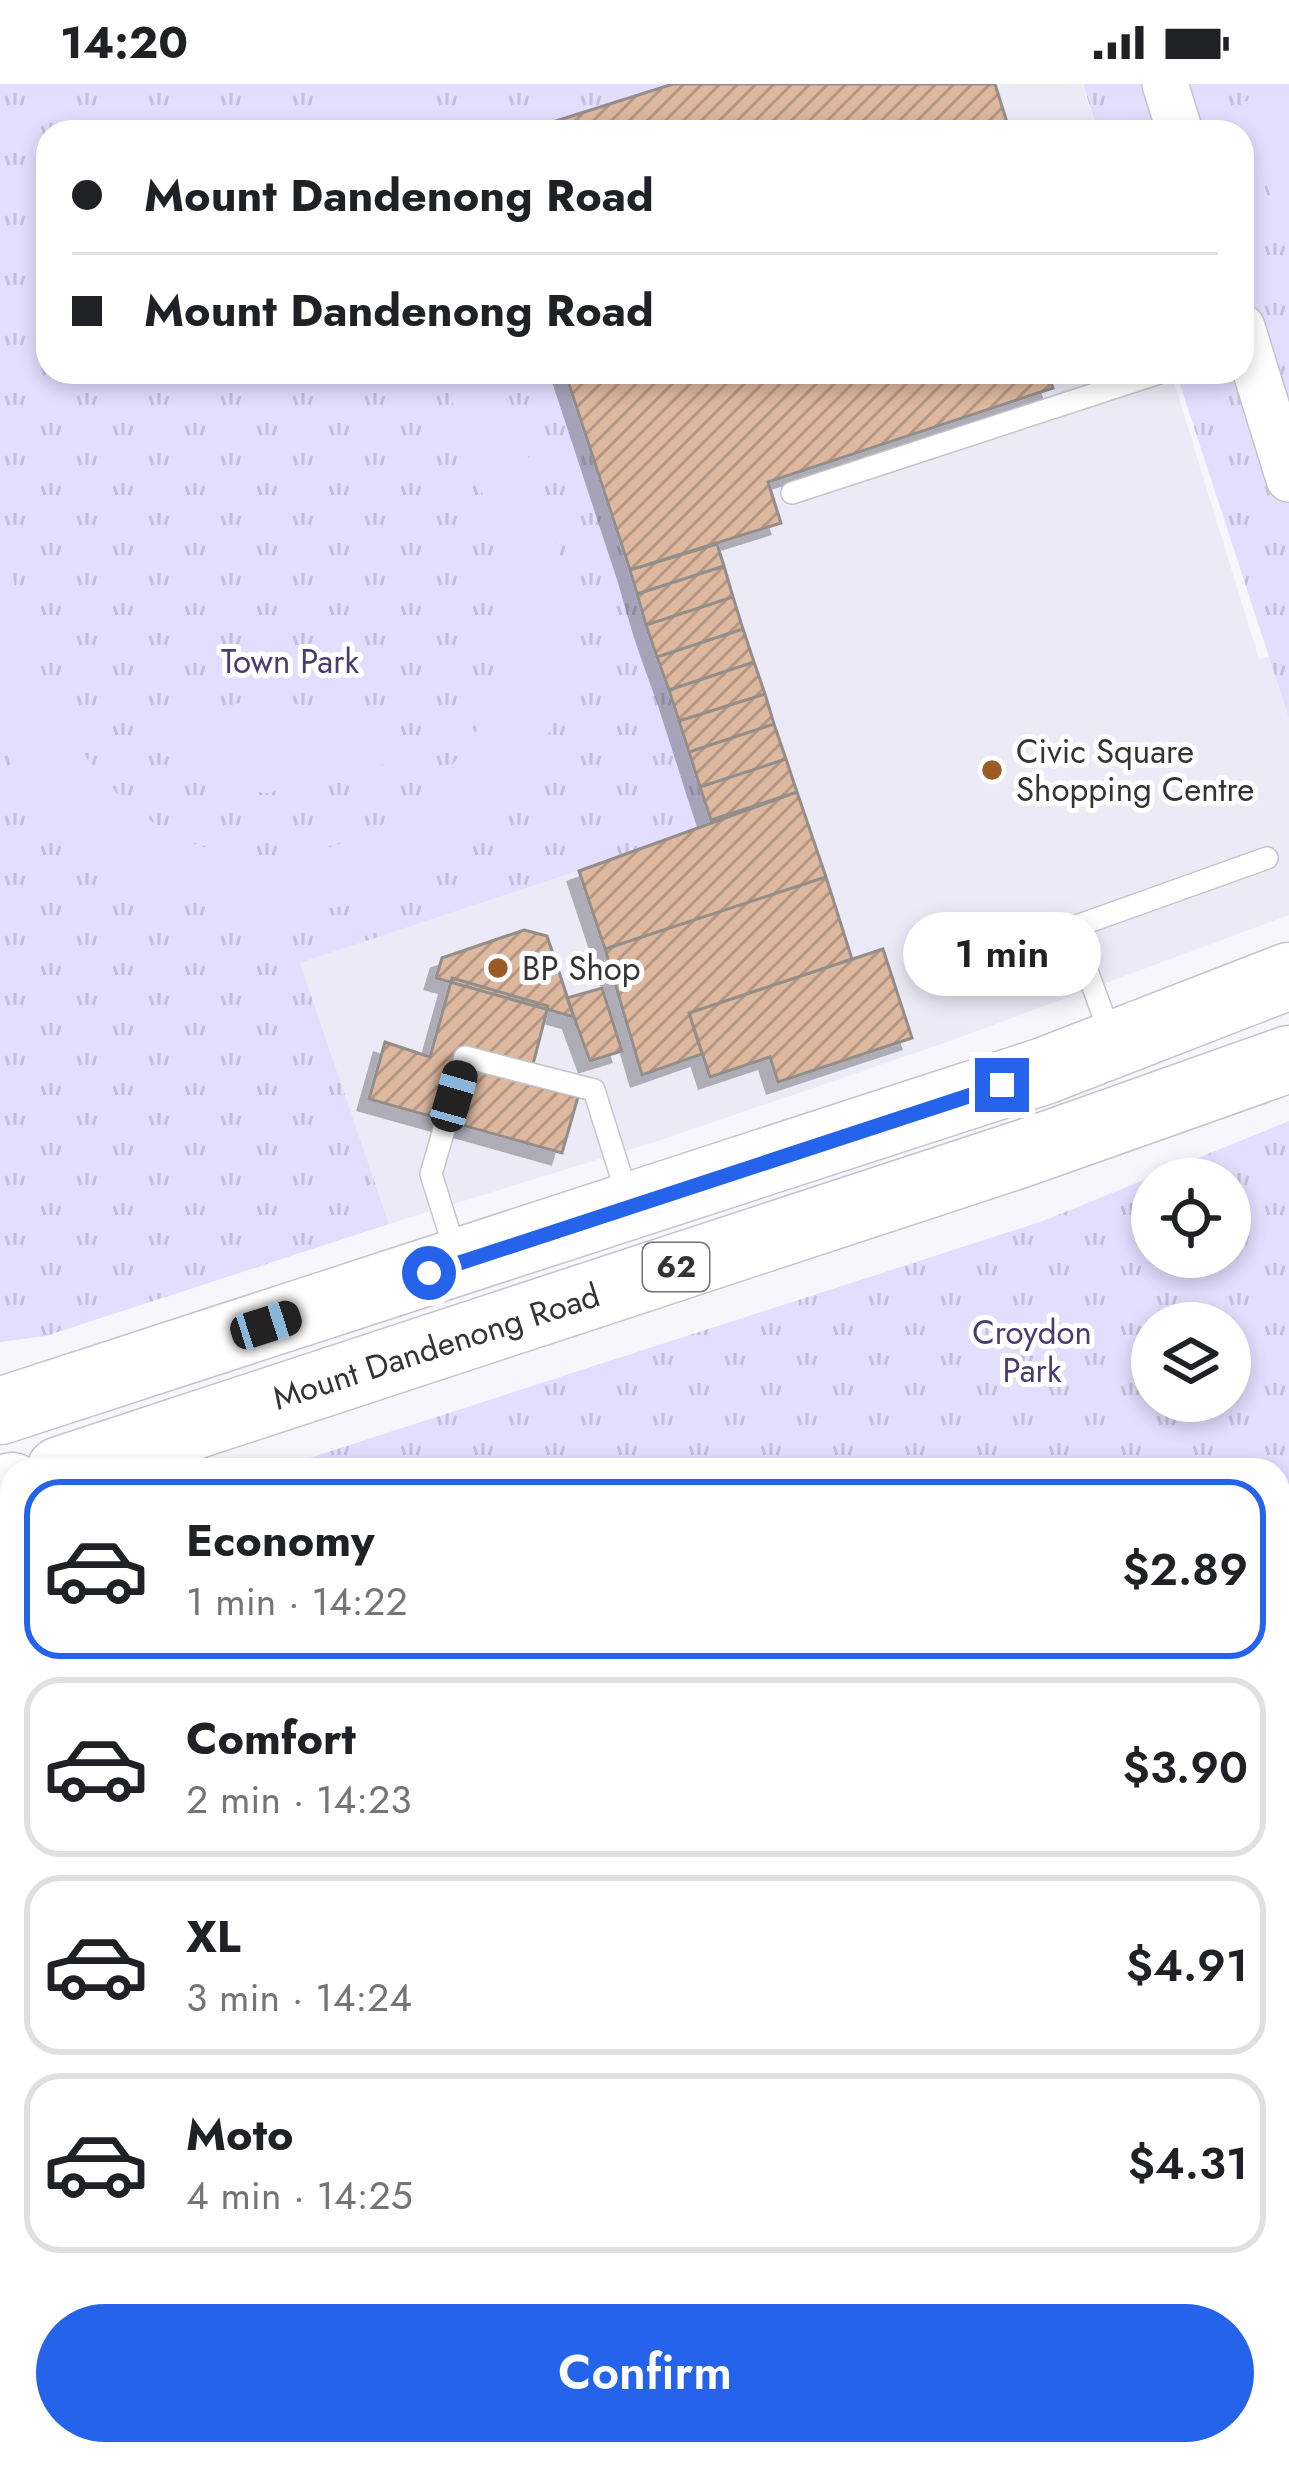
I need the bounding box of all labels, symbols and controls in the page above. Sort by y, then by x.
text: 14:20 [60,10,188,75]
text: Mount Dandenong Road [144,163,654,228]
text: Mount Dandenong Road [144,278,654,343]
park label: Town Park [221,638,359,685]
place label: Civic Square Shopping Centre [1016,728,1254,813]
marker: Civic Square Shopping Centre [979,757,1005,783]
callout: 1 min [903,911,1101,995]
text: 1 min [955,925,1049,982]
place label: BP Shop [522,945,641,992]
marker: BP Shop [485,955,511,981]
car [427,1056,481,1136]
route end [975,1058,1029,1112]
map controls [1131,1158,1251,1422]
button: locate [1131,1158,1251,1278]
road number: 62 [643,1243,709,1291]
route start [402,1246,456,1300]
street label: Mount Dandenong Road [267,1271,606,1422]
car [226,1297,306,1353]
button: layers [1131,1302,1251,1422]
park label: Croydon Park [972,1309,1092,1394]
text: Economy [186,1508,374,1573]
icon: car [42,1515,150,1623]
text: $2.89 [1122,1537,1248,1602]
text: 1 min · 14:22 [186,1573,408,1630]
text: Comfort [186,1706,356,1771]
icon: car [42,1713,150,1821]
text: $3.90 [1122,1735,1248,1800]
text: 2 min · 14:23 [186,1771,412,1828]
text: XL [186,1904,241,1969]
icon: car [42,1911,150,2019]
text: $4.91 [1126,1933,1248,1998]
text: 3 min · 14:24 [186,1969,412,2026]
text: Moto [186,2102,294,2167]
icon: car [42,2109,150,2217]
text: $4.31 [1128,2131,1248,2196]
text: 4 min · 14:25 [186,2167,413,2224]
button: Confirm [36,2304,1254,2442]

